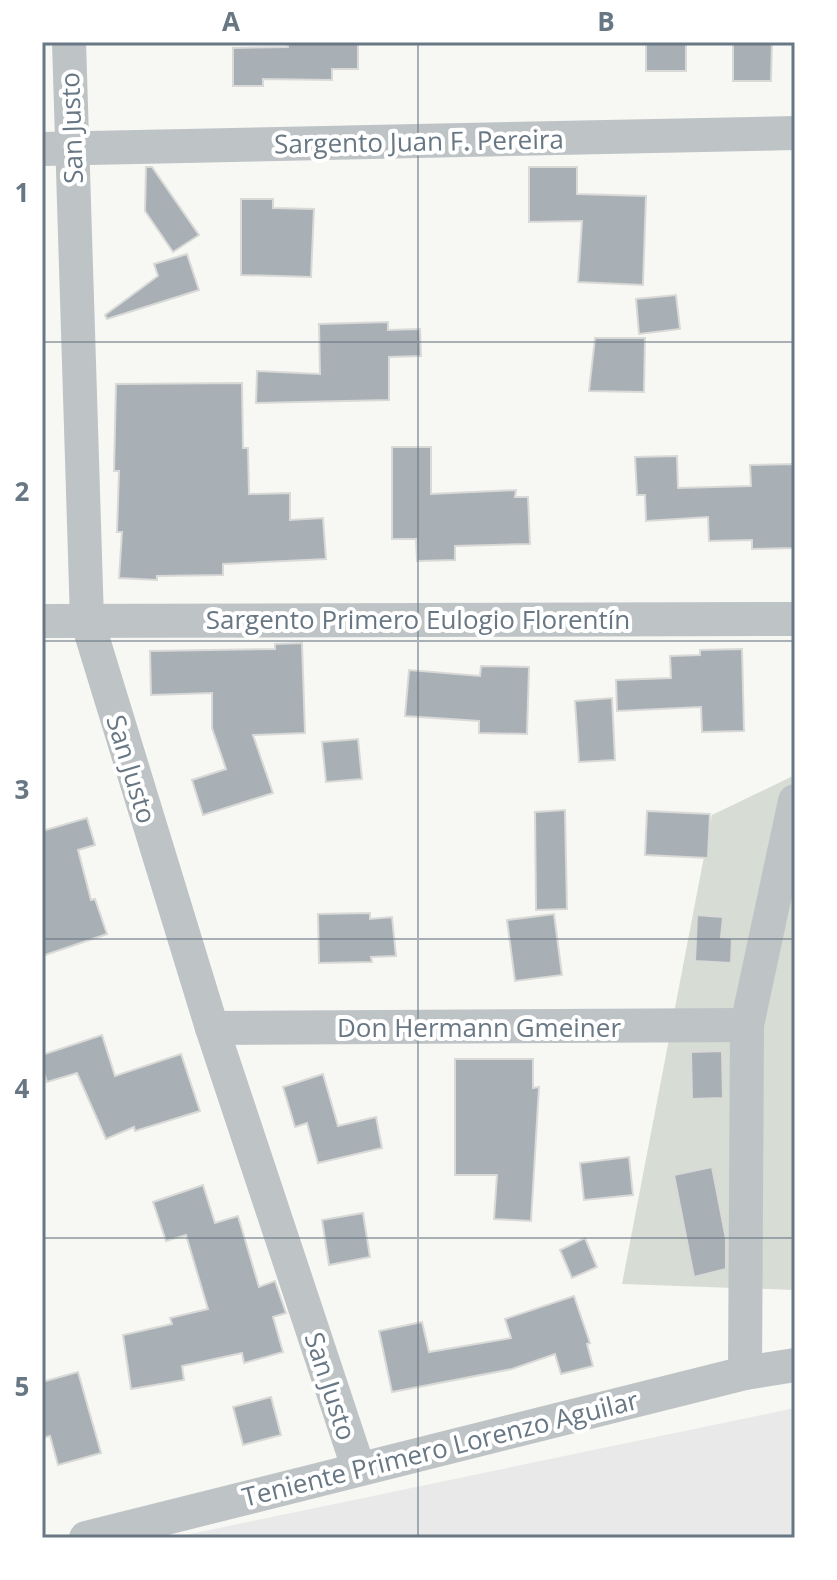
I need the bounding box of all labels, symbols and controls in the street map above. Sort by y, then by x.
text: A [222,3,240,39]
text: B [597,3,615,39]
street label: San Justo [51,72,91,184]
street label: Sargento Juan F. Pereira [274,120,564,162]
text: 1 [15,174,29,210]
text: 2 [15,473,30,509]
street label: Sargento Primero Eulogio Florentín [206,601,630,637]
street label: San Justo [98,710,166,828]
text: 3 [15,771,29,807]
street label: Don Hermann Gmeiner [337,1009,621,1045]
text: 4 [15,1070,30,1106]
street label: San Justo [297,1327,365,1445]
text: 5 [15,1368,29,1404]
street label: Teniente Primero Lorenzo Aguilar [238,1381,642,1515]

